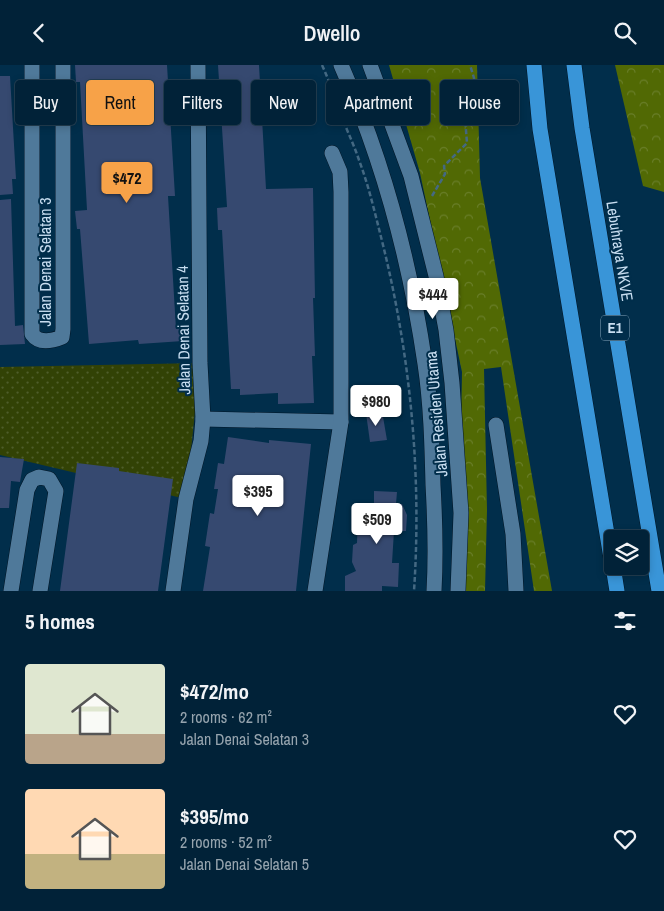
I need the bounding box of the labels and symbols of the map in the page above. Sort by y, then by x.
pin: $472 [97,161,157,204]
street label: Jalan Denai Selatan 3 [34,197,56,327]
street label: Lebuhraya NKVE [601,199,639,303]
street label: Jalan Denai Selatan 4 [171,265,195,395]
pin: $444 [403,277,463,320]
road number: E1 [601,315,629,341]
street label: Jalan Residen Utama [419,350,452,478]
pin: $980 [346,385,406,427]
pin: $395 [228,475,288,517]
pin: $509 [347,503,407,545]

